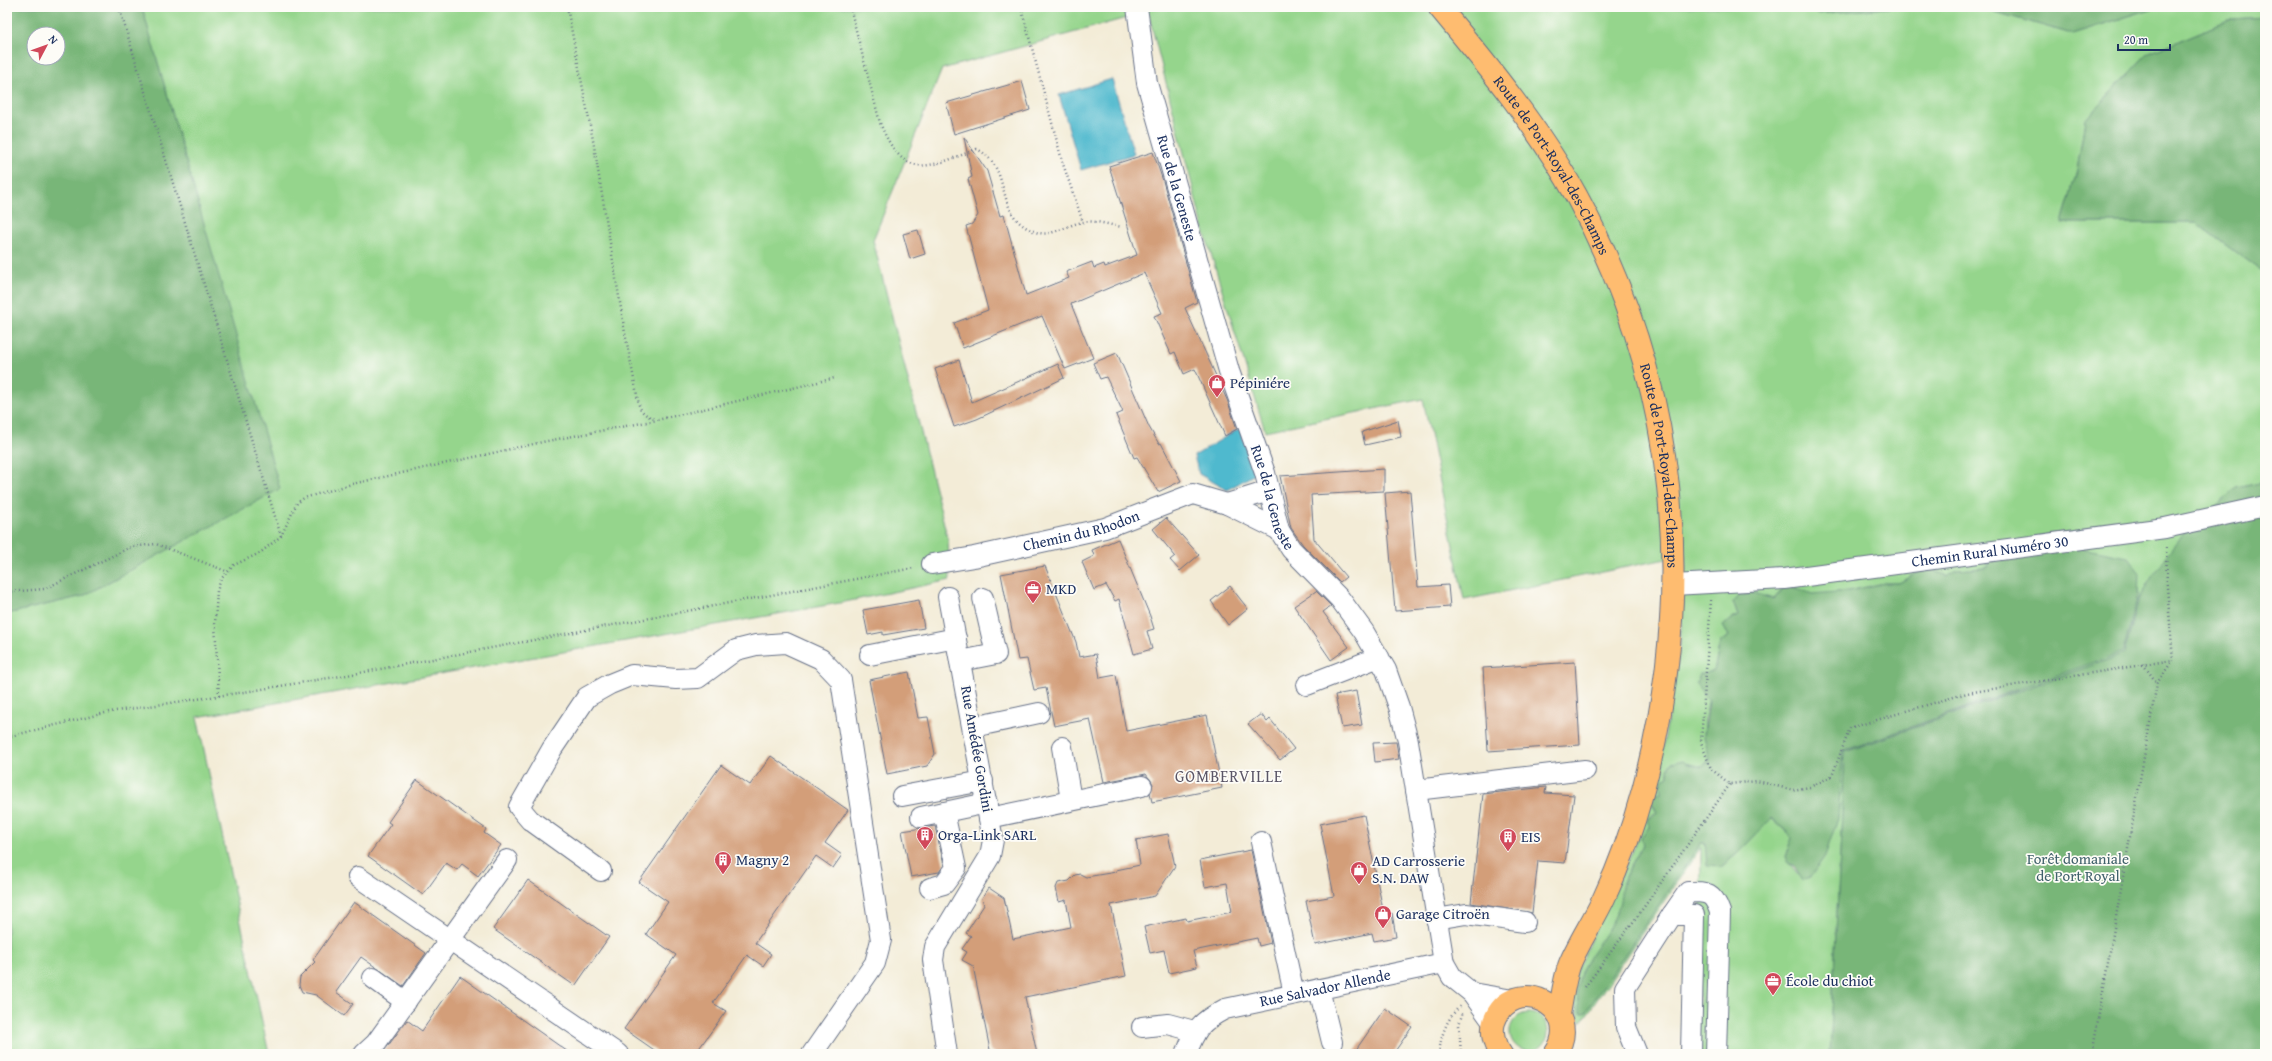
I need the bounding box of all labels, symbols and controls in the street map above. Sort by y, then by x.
north arrow [26,26,66,66]
scale bar [2118,26,2170,52]
text: N [45,31,62,48]
text: 20 m [2124,31,2148,48]
street label: Route de Port-Royal-des-Champs [1489,71,1615,258]
street label: Rue de la Geneste [1152,132,1203,244]
street label: Route de Port-Royal-des-Champs [1635,361,1684,568]
place label: Pépiniére [1230,372,1290,393]
shop icon: Pépiniére [1207,373,1227,398]
street label: Rue de la Geneste [1246,442,1300,554]
street label: Chemin du Rhodon [1021,504,1143,556]
street label: Chemin Rural Numéro 30 [1910,530,2070,572]
place label: MKD [1046,578,1076,599]
office icon: MKD [1023,579,1043,604]
street label: Rue Amédée Gordini [956,684,999,814]
district label: GOMBERVILLE [1175,764,1283,788]
place label: Orga-Link SARL [938,824,1037,845]
building icon: Orga-Link SARL [915,825,935,850]
place label: EIS [1521,826,1541,847]
building icon: EIS [1498,827,1518,852]
park label: Forêt domaniale de Port Royal [2027,848,2129,886]
place label: Magny 2 [736,849,789,870]
building icon: Magny 2 [713,850,733,875]
place label: AD Carrosserie S.N. DAW [1372,850,1465,888]
shop icon: AD Carrosserie S.N. DAW [1349,860,1369,885]
place label: Garage Citroën [1396,903,1490,924]
shop icon: Garage Citroën [1373,904,1393,929]
street label: Rue Salvador Allende [1258,964,1392,1011]
place label: École du chiot [1786,970,1875,991]
office icon: École du chiot [1763,971,1783,996]

